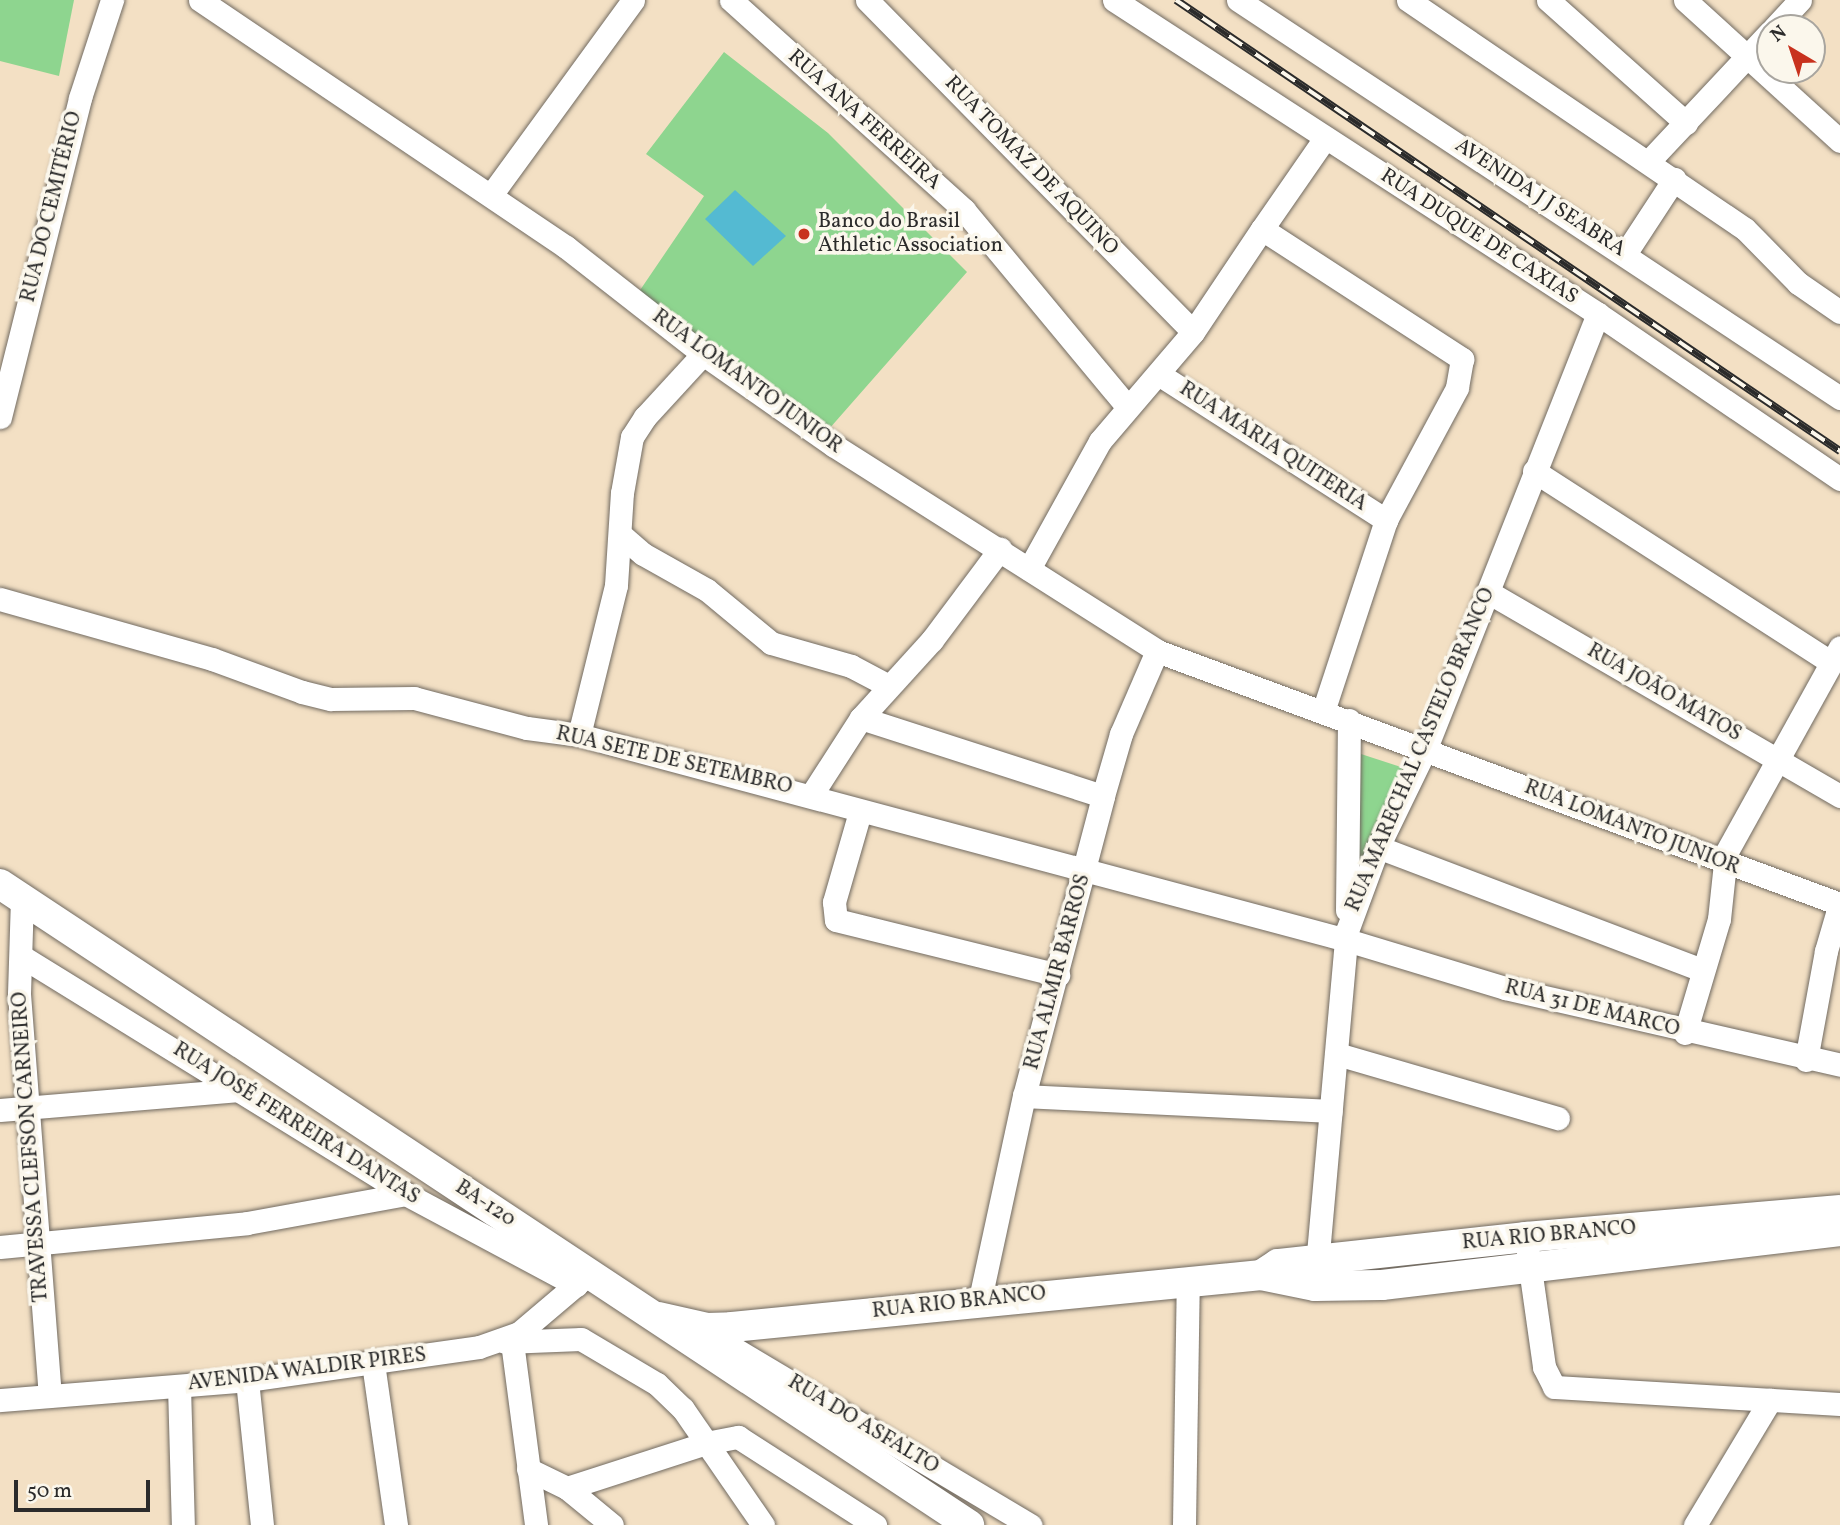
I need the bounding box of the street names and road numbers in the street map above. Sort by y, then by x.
street label: RUA ANA FERREIRA [782,44,946,196]
street label: RUA TOMAZ DE AQUINO [938,71,1124,261]
street label: RUA DO CEMITÉRIO [16,109,88,305]
street label: AVENIDA J J SEABRA [1450,133,1630,263]
street label: RUA DUQUE DE CAXIAS [1375,164,1583,310]
street label: RUA LOMANTO JUNIOR [647,304,847,460]
street label: RUA MARIA QUITERIA [1174,377,1372,517]
street label: RUA MARECHAL CASTELO BRANCO [1341,584,1501,916]
street label: RUA JOÃO MATOS [1582,639,1746,747]
street label: RUA SETE DE SETEMBRO [553,722,795,800]
street label: RUA LOMANTO JUNIOR [1521,775,1743,881]
street label: RUA ALMIR BARROS [1020,871,1096,1073]
street label: RUA 31 DE MARCO [1502,975,1682,1043]
street label: TRAVESSA CLEFSON CARNEIRO [8,991,54,1303]
street label: RUA JOSÉ FERREIRA DANTAS [168,1037,424,1211]
street label: BA-120 [450,1175,520,1233]
street label: RUA RIO BRANCO [1461,1216,1637,1256]
street label: RUA RIO BRANCO [871,1281,1047,1325]
street label: AVENIDA WALDIR PIRES [186,1343,428,1397]
street label: RUA DO ASFALTO [783,1370,943,1480]

